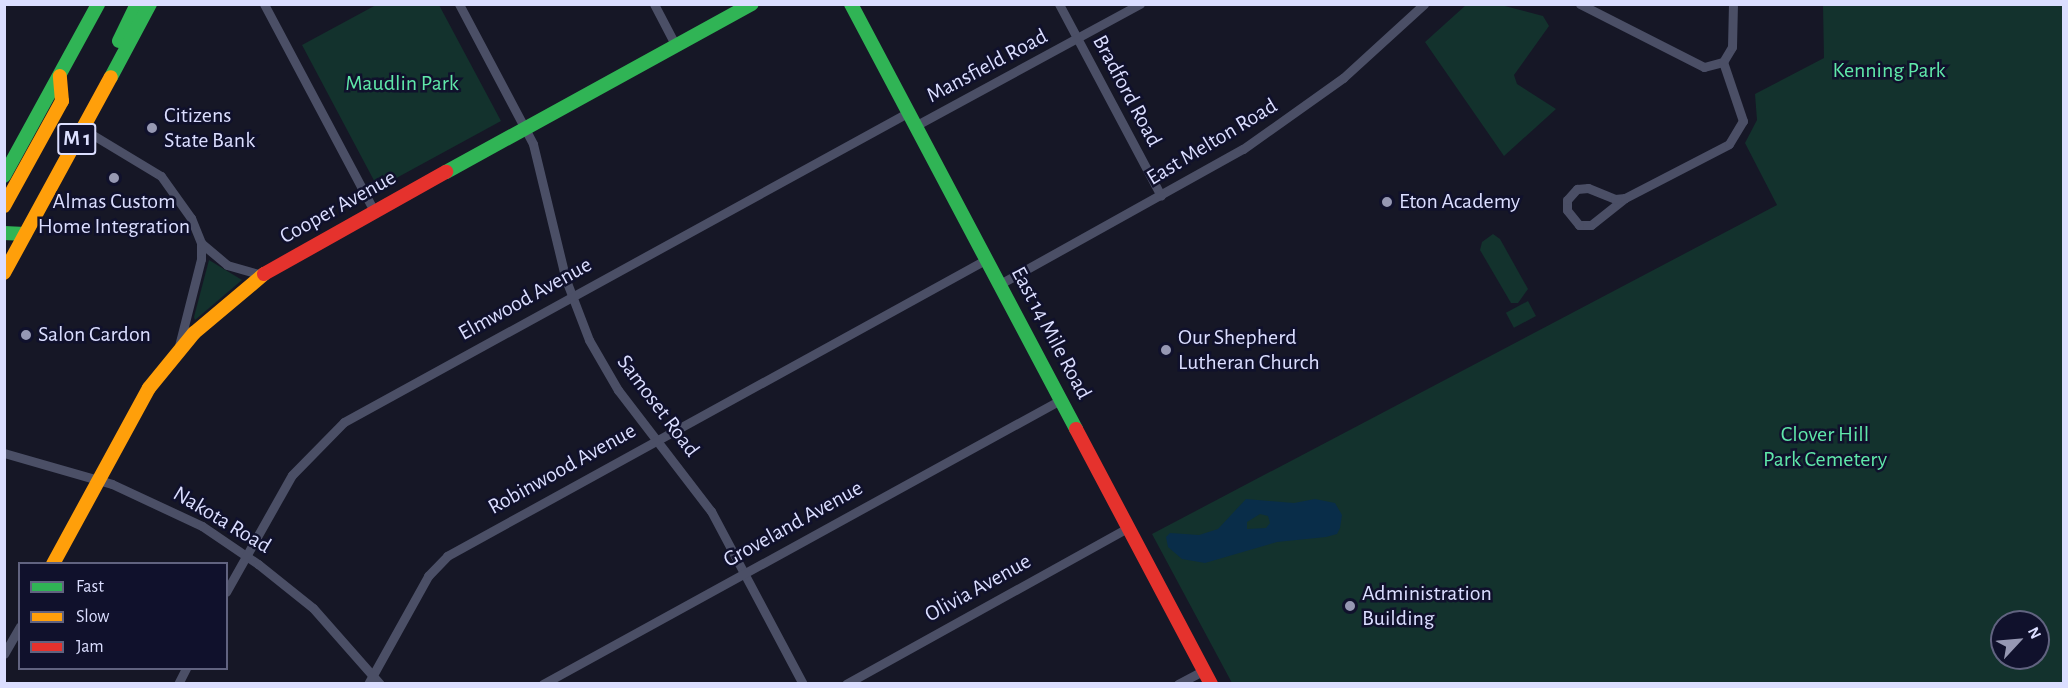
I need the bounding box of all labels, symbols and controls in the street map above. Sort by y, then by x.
street label: Mansfield Road [922,23,1052,109]
street label: Bradford Road [1087,31,1167,151]
park label: Kenning Park [1832,58,1946,84]
park label: Maudlin Park [345,71,459,97]
street label: East Melton Road [1142,93,1282,191]
place label: Citizens State Bank [164,102,255,154]
road number: M 1 [56,121,98,157]
marker: Citizens State Bank [145,121,159,135]
street label: Cooper Avenue [275,164,401,250]
marker: Almas Custom Home Integration [107,171,121,185]
place label: Almas Custom Home Integration [38,188,190,240]
place label: Eton Academy [1399,189,1520,215]
marker: Eton Academy [1380,195,1394,209]
street label: Elmwood Avenue [454,251,596,347]
street label: East 14 Mile Road [1005,262,1097,404]
place label: Salon Cardon [38,322,151,348]
place label: Our Shepherd Lutheran Church [1178,324,1320,376]
marker: Salon Cardon [19,328,33,342]
marker: Our Shepherd Lutheran Church [1159,343,1173,357]
street label: Samoset Road [611,350,705,462]
street label: Robinwood Avenue [483,417,641,521]
park label: Clover Hill Park Cemetery [1763,421,1887,472]
street label: Groveland Avenue [719,475,867,573]
street label: Nakota Road [168,480,276,560]
street label: Olivia Avenue [920,548,1036,628]
legend [18,562,228,670]
text: Fast [76,578,104,596]
place label: Administration Building [1362,580,1492,632]
marker: Administration Building [1343,599,1357,613]
text: Slow [76,608,109,626]
north arrow [1990,610,2050,670]
text: N [2025,624,2044,641]
text: Jam [76,638,104,656]

